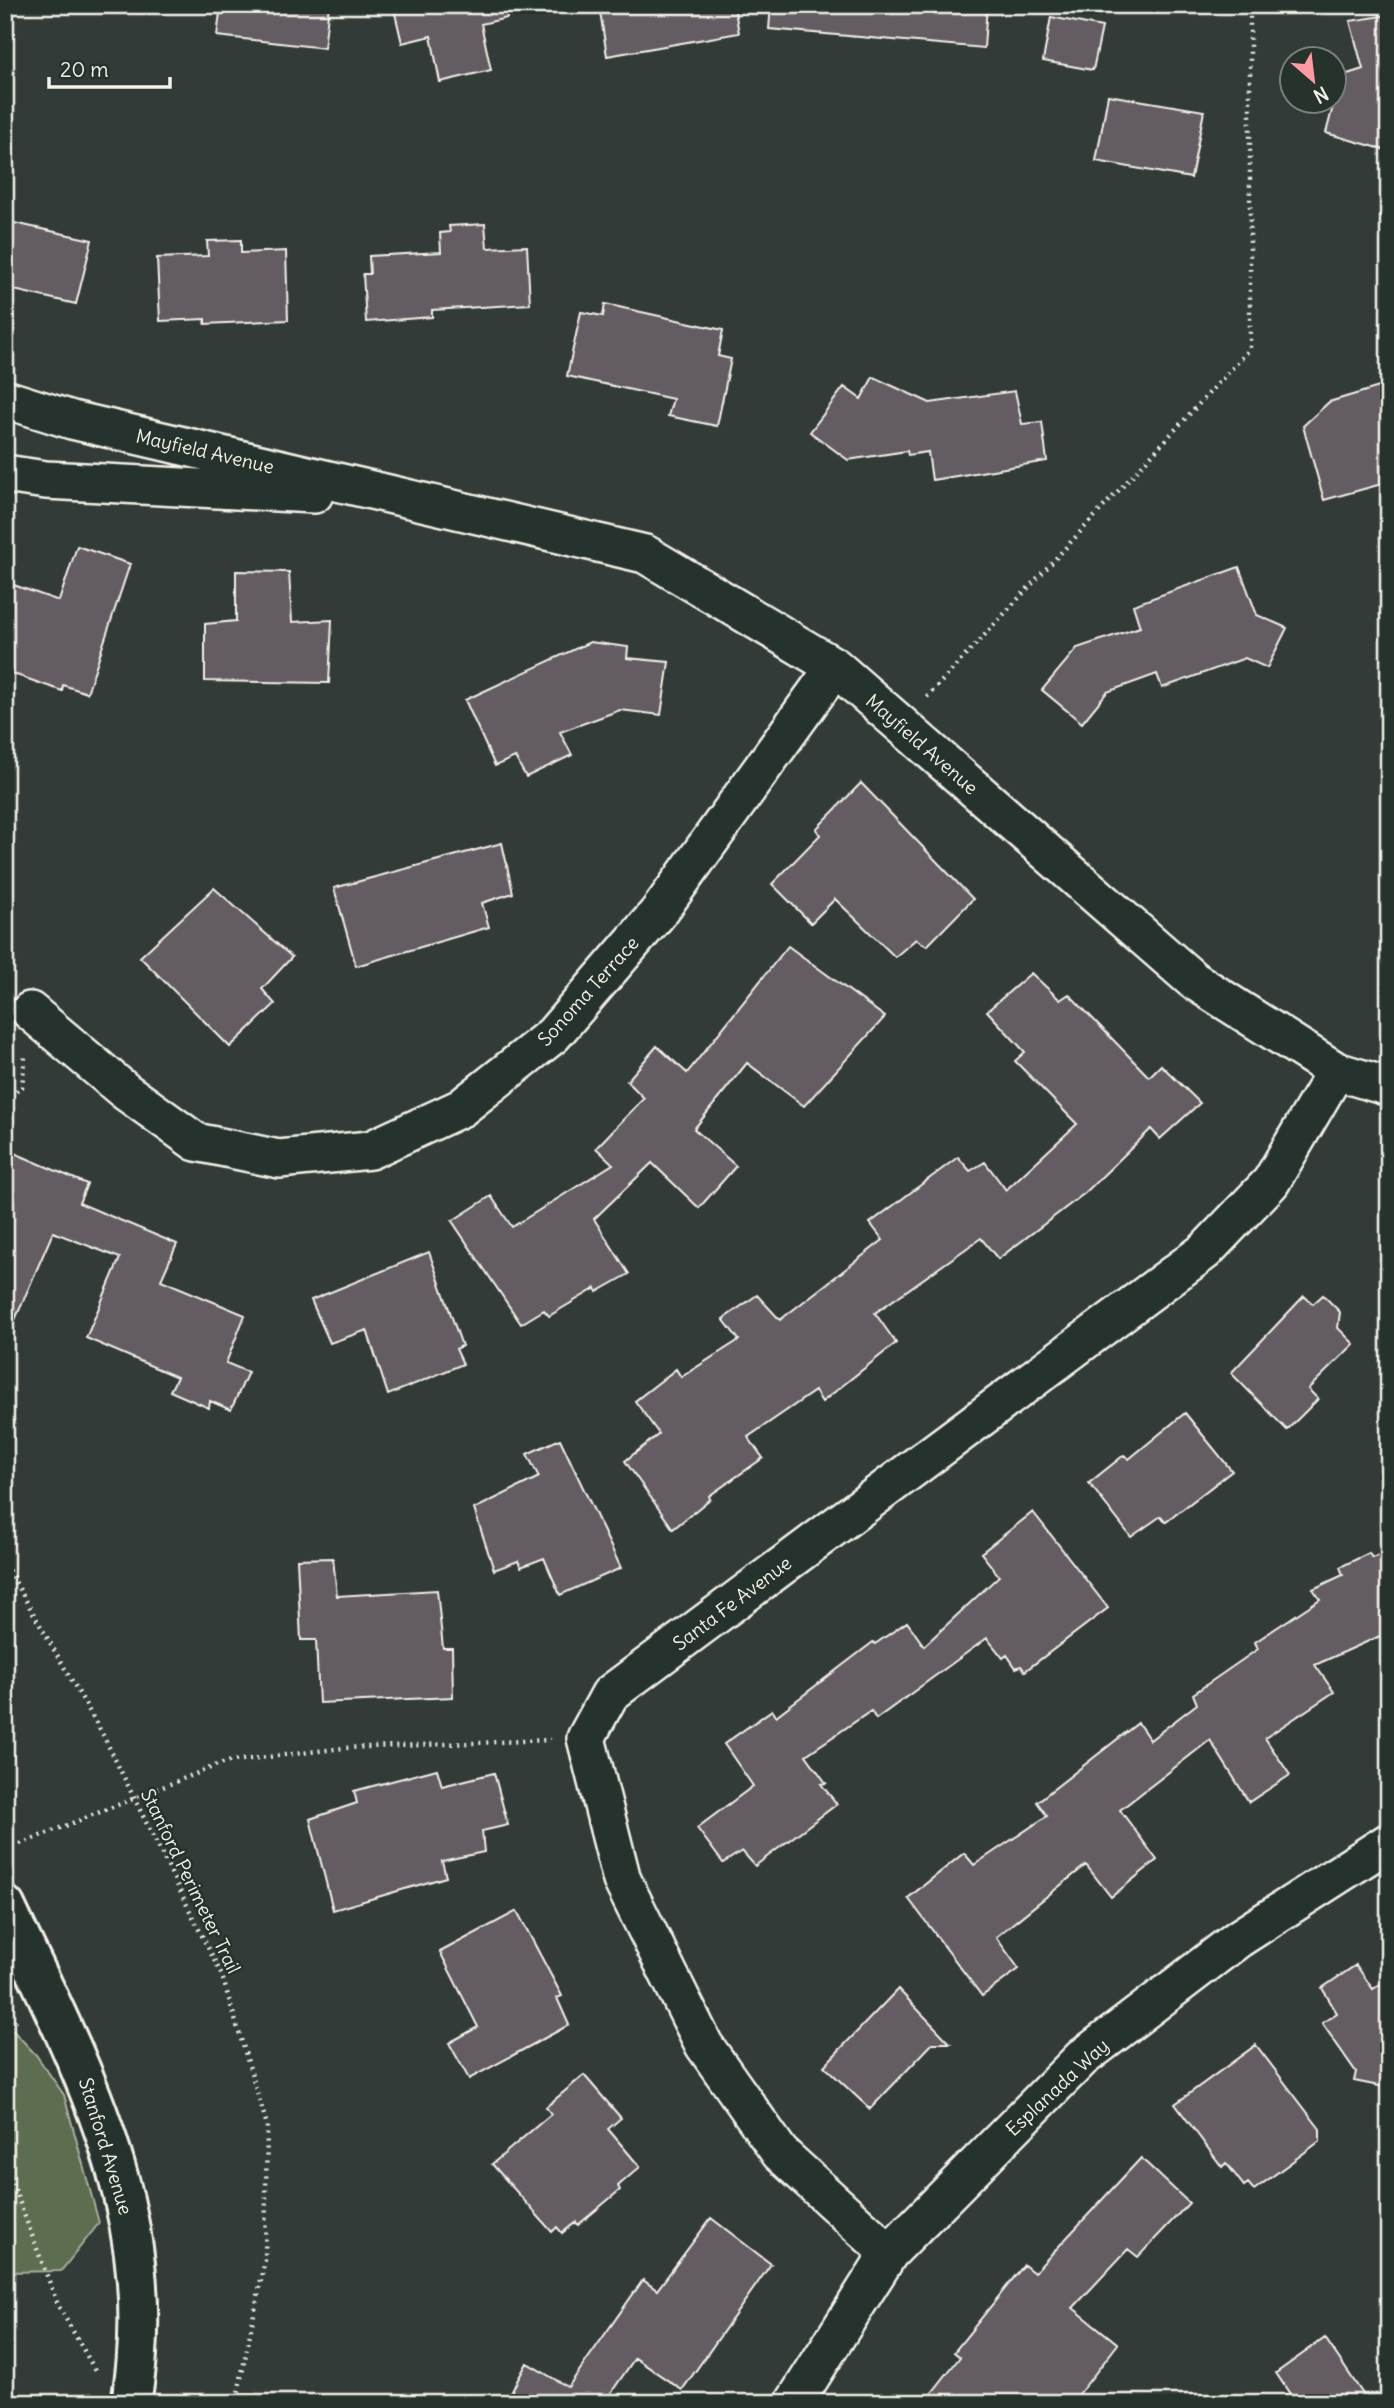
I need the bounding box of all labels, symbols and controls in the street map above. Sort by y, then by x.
scale bar [49,46,170,90]
north arrow [1278,46,1348,116]
text: 20 m [60,56,109,83]
text: N [1310,81,1332,109]
street label: Mayfield Avenue [134,423,276,479]
street label: Mayfield Avenue [861,689,983,799]
street label: Sonoma Terrace [532,931,644,1051]
street label: Santa Fe Avenue [668,1551,796,1655]
street label: Stanford Perimeter Trail [136,1785,246,1977]
street label: Esplanada Way [1000,2033,1114,2141]
street label: Stanford Avenue [74,2075,138,2217]

